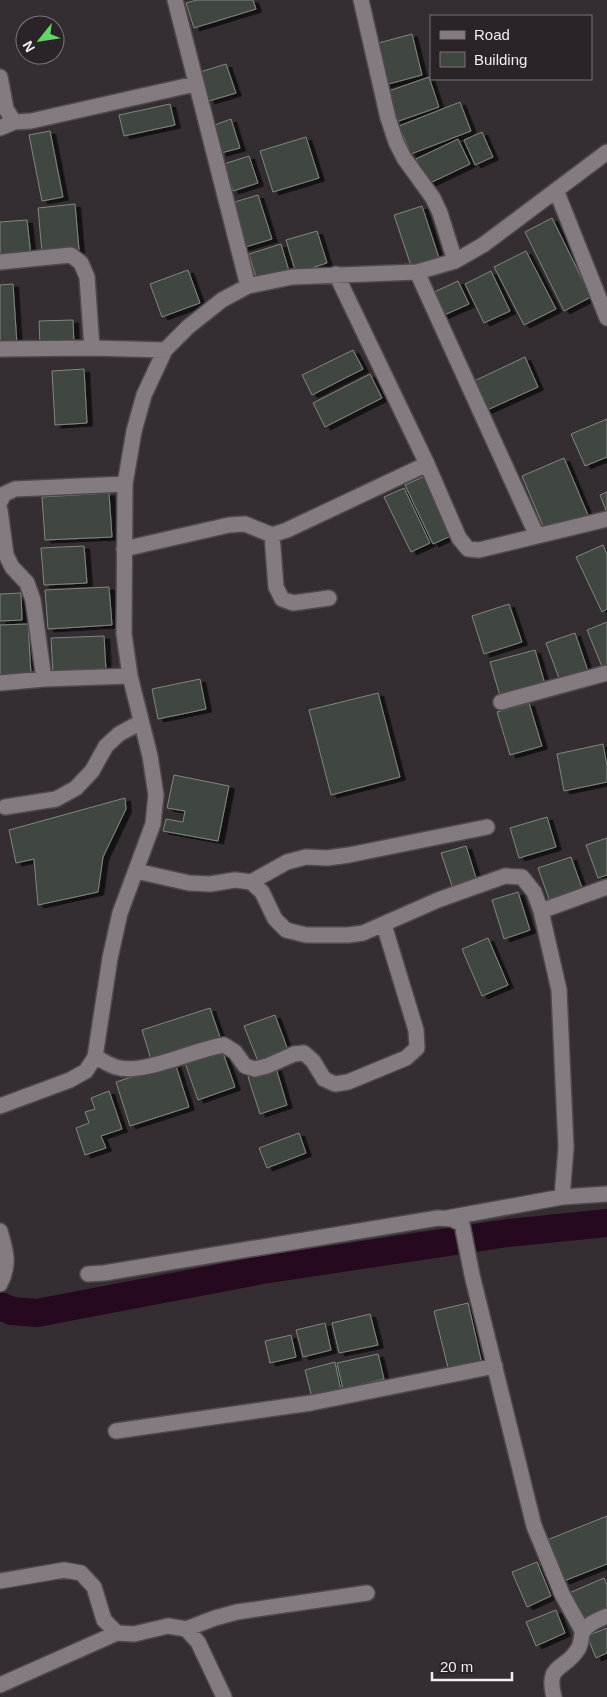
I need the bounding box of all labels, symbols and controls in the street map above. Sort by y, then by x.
north arrow [15,15,65,65]
legend [430,15,592,80]
text: Road [474,26,510,43]
text: N [19,38,38,55]
text: Building [474,51,527,68]
scale bar [432,1650,512,1682]
text: 20 m [440,1658,473,1675]

